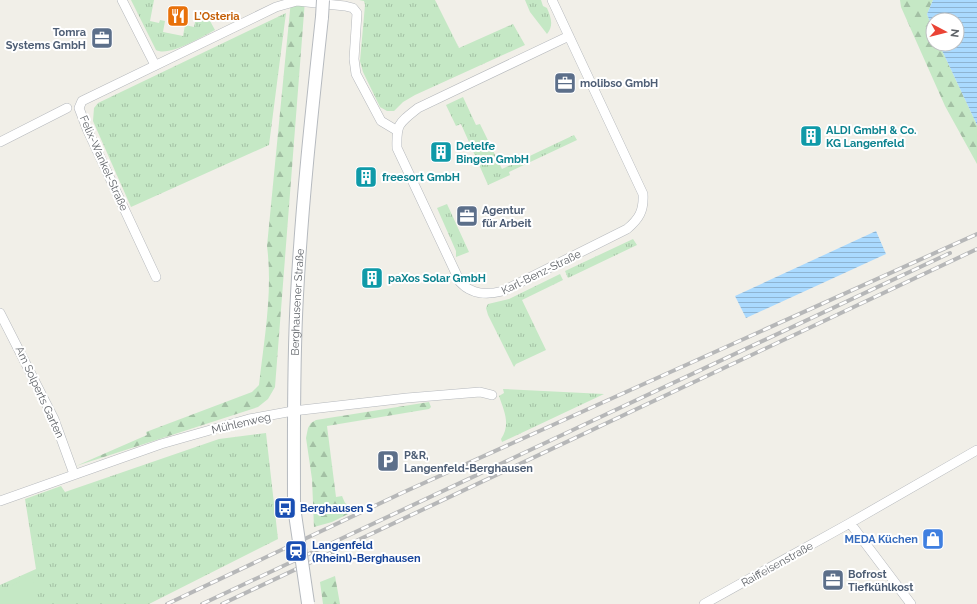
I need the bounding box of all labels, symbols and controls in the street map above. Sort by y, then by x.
restaurant icon: L'Osteria [165,3,191,29]
place label: L'Osteria [194,10,240,23]
north arrow [925,12,965,52]
office icon: Tomra Systems GmbH [89,25,115,51]
place label: Tomra Systems GmbH [6,26,86,52]
text: N [947,28,961,38]
office icon: molibso GmbH [552,70,578,96]
place label: molibso GmbH [580,77,658,90]
street label: Felix-Wankel-Straße [77,114,131,213]
building icon: ALDI GmbH & Co. KG Langenfeld [798,123,824,149]
place label: ALDI GmbH & Co. KG Langenfeld [826,124,916,150]
building icon: Detelfe Bingen GmbH [428,139,454,165]
place label: Detelfe Bingen GmbH [456,140,529,166]
building icon: freesort GmbH [353,164,379,190]
place label: freesort GmbH [382,171,460,184]
office icon: Agentur für Arbeit [454,203,480,229]
place label: Agentur für Arbeit [482,204,532,230]
street label: Karl-Benz-Straße [499,247,584,297]
street label: Berghausener Straße [289,248,307,356]
building icon: paXos Solar GmbH [359,265,385,291]
place label: paXos Solar GmbH [388,272,486,285]
street label: Am Solperts Garten [13,344,66,440]
street label: Mühlenweg [210,410,272,437]
parking icon: P&R, Langenfeld-Berghausen [375,448,401,474]
place label: P&R, Langenfeld-Berghausen [404,449,533,475]
bus stop icon: Berghausen S [272,495,298,521]
place label: Berghausen S [300,502,373,515]
shop icon: MEDA Küchen [920,526,946,552]
place label: MEDA Küchen [845,533,918,546]
station icon: Langenfeld (Rheinl)-Berghausen [283,538,309,564]
place label: Langenfeld (Rheinl)-Berghausen [312,539,421,565]
street label: Raiffeisenstraße [739,539,816,590]
office icon: Bofrost Tiefkühlkost [820,567,846,593]
place label: Bofrost Tiefkühlkost [848,568,914,594]

